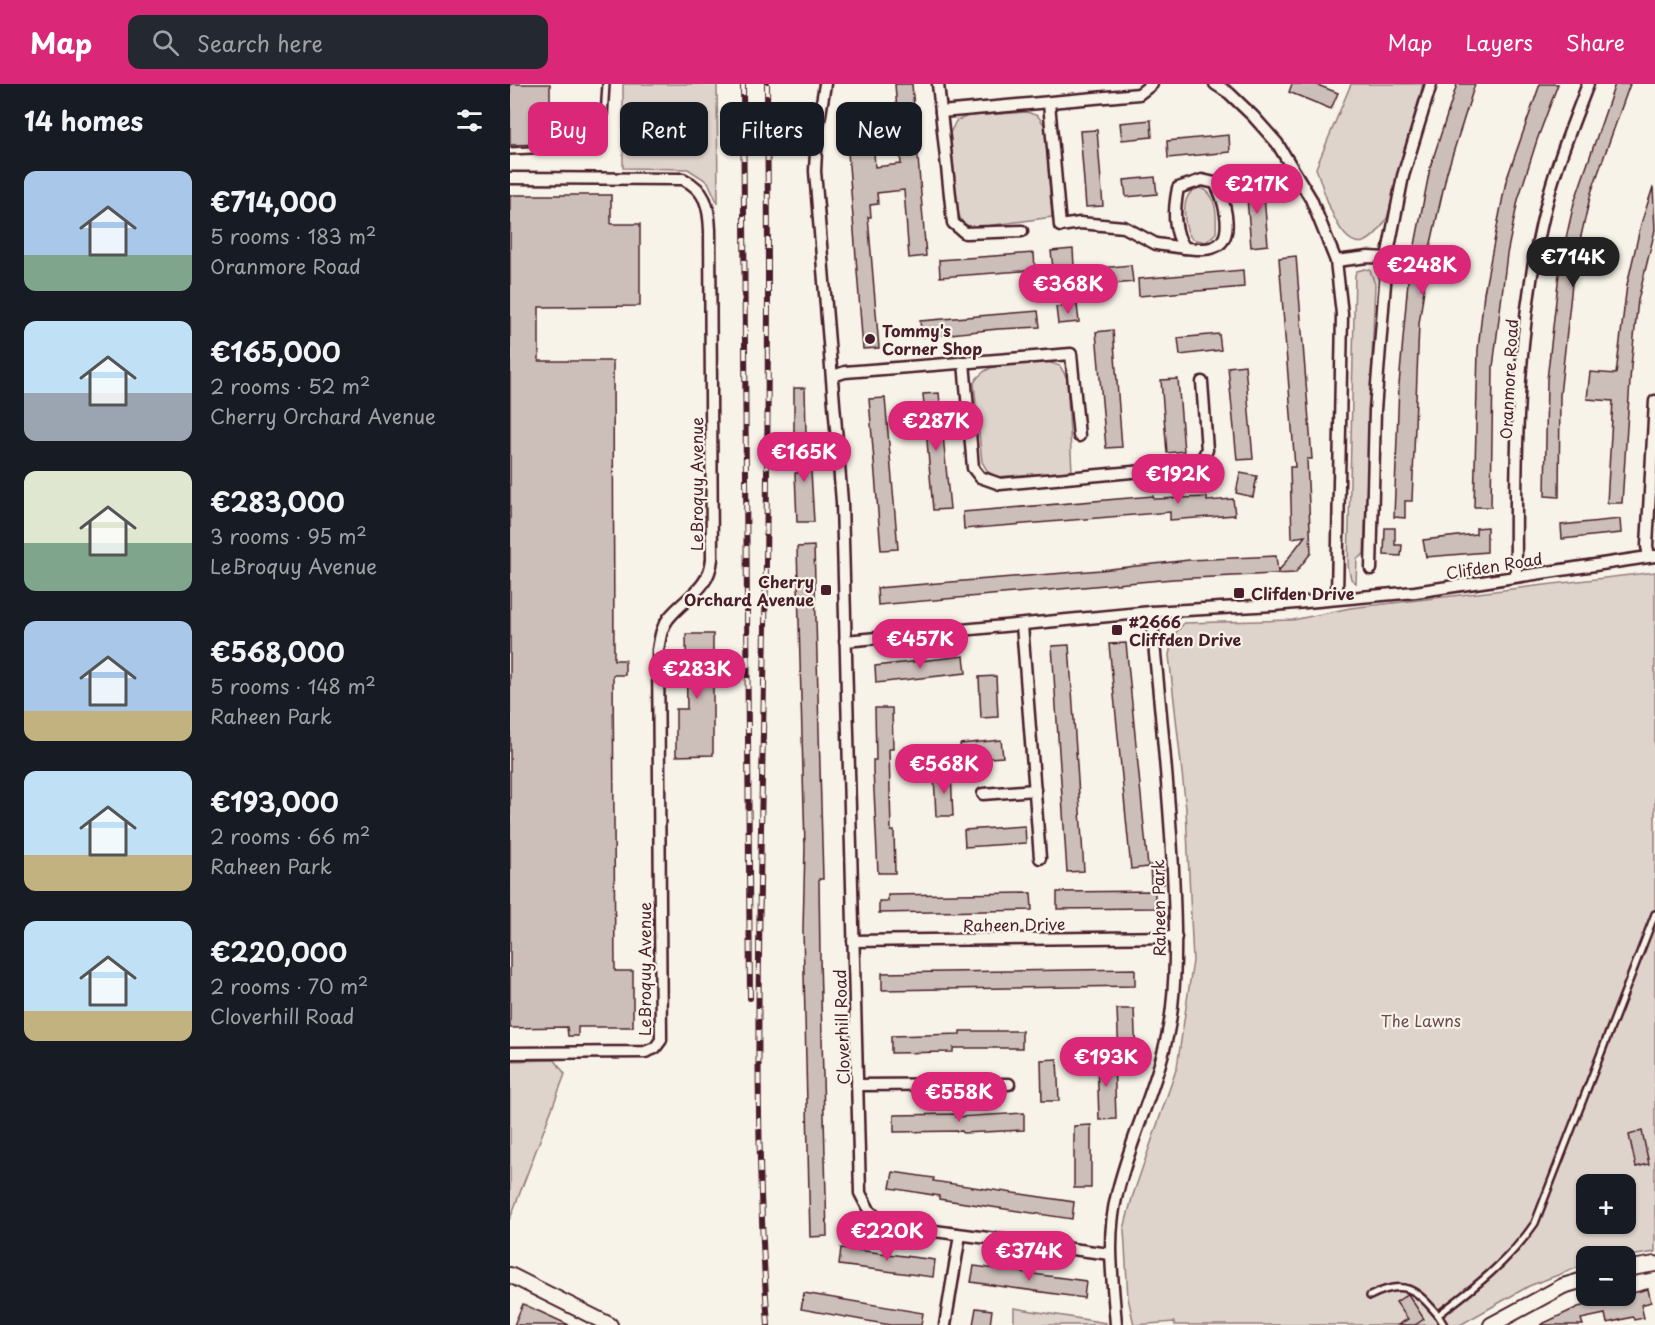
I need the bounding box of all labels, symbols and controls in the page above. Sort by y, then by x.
search box [128,15,548,69]
text: Map [30,21,92,64]
icon: search [149,26,182,59]
text: Search here [197,26,323,59]
text: Map [1388,26,1432,58]
text: Layers [1465,26,1533,58]
text: Share [1566,26,1625,58]
text: 14 homes [24,101,143,140]
chip: Buy [528,102,608,156]
chip: Rent [620,102,708,156]
chip: Filters [720,102,824,156]
chip: New [836,102,922,156]
icon: filters [453,104,486,137]
pin: €217K [1215,164,1299,215]
text: €217K [1225,168,1289,198]
text: €714,000 [210,182,337,221]
icon: home [72,195,144,267]
text: 5 rooms · 183 m² [210,221,376,251]
pin: €714K [1531,237,1615,288]
text: €714K [1541,241,1605,271]
pin: €248K [1380,245,1464,296]
text: €248K [1387,249,1457,279]
text: Oranmore Road [210,251,361,281]
pin: €368K [1026,264,1110,315]
text: €368K [1033,268,1103,298]
place label: Tommy's Corner Shop [882,318,982,360]
street label: Oranmore Road [1493,318,1523,440]
text: €165,000 [210,332,341,371]
marker: Tommy's Corner Shop [863,332,877,346]
icon: home [72,345,144,417]
text: 2 rooms · 52 m² [210,371,370,401]
text: Cherry Orchard Avenue [210,401,436,431]
pin: €287K [894,401,978,452]
text: €287K [902,405,970,435]
street label: LeBroquy Avenue [684,417,708,551]
pin: €165K [762,432,846,483]
text: €165K [771,436,837,466]
pin: €192K [1136,454,1220,505]
text: €192K [1146,458,1210,488]
text: €283,000 [210,482,345,521]
icon: home [72,495,144,567]
text: 3 rooms · 95 m² [210,521,367,551]
street label: Clifden Road [1444,546,1544,584]
text: LeBroquy Avenue [210,551,377,581]
place label: Cherry Orchard Avenue [684,569,814,611]
place label: Clifden Drive [1251,581,1355,605]
marker: Cherry Orchard Avenue [819,583,833,597]
marker: Clifden Drive [1232,586,1246,600]
place label: #2666 Cliffden Drive [1129,609,1242,651]
pin: €457K [878,619,962,670]
text: €457K [886,623,954,653]
marker: #2666 Cliffden Drive [1110,623,1124,637]
text: €568,000 [210,632,345,671]
icon: home [72,645,144,717]
pin: €283K [655,649,739,700]
text: €283K [662,653,732,683]
text: 5 rooms · 148 m² [210,671,376,701]
text: Raheen Park [210,701,332,731]
pin: €568K [902,744,986,795]
text: €568K [909,748,979,778]
text: €193,000 [210,782,339,821]
icon: home [72,795,144,867]
text: 2 rooms · 66 m² [210,821,370,851]
text: Raheen Park [210,851,332,881]
street label: Raheen Park [1145,859,1171,957]
street label: LeBroquy Avenue [632,902,656,1036]
street label: Raheen Drive [962,911,1066,937]
text: €220,000 [210,932,347,971]
icon: home [72,945,144,1017]
street label: Cloverhill Road [827,969,855,1085]
text: 2 rooms · 70 m² [210,971,368,1001]
text: Cloverhill Road [210,1001,354,1031]
park label: The Lawns [1381,1008,1461,1032]
pin: €193K [1064,1037,1148,1088]
text: €193K [1074,1041,1138,1071]
pin: €558K [917,1072,1001,1123]
text: €558K [925,1076,993,1106]
map controls [1576,1174,1636,1306]
button: + [1576,1174,1636,1234]
pin: €220K [845,1211,929,1262]
text: €220K [850,1215,924,1245]
pin: €374K [987,1231,1071,1282]
text: €374K [995,1235,1063,1265]
button: − [1576,1246,1636,1306]

